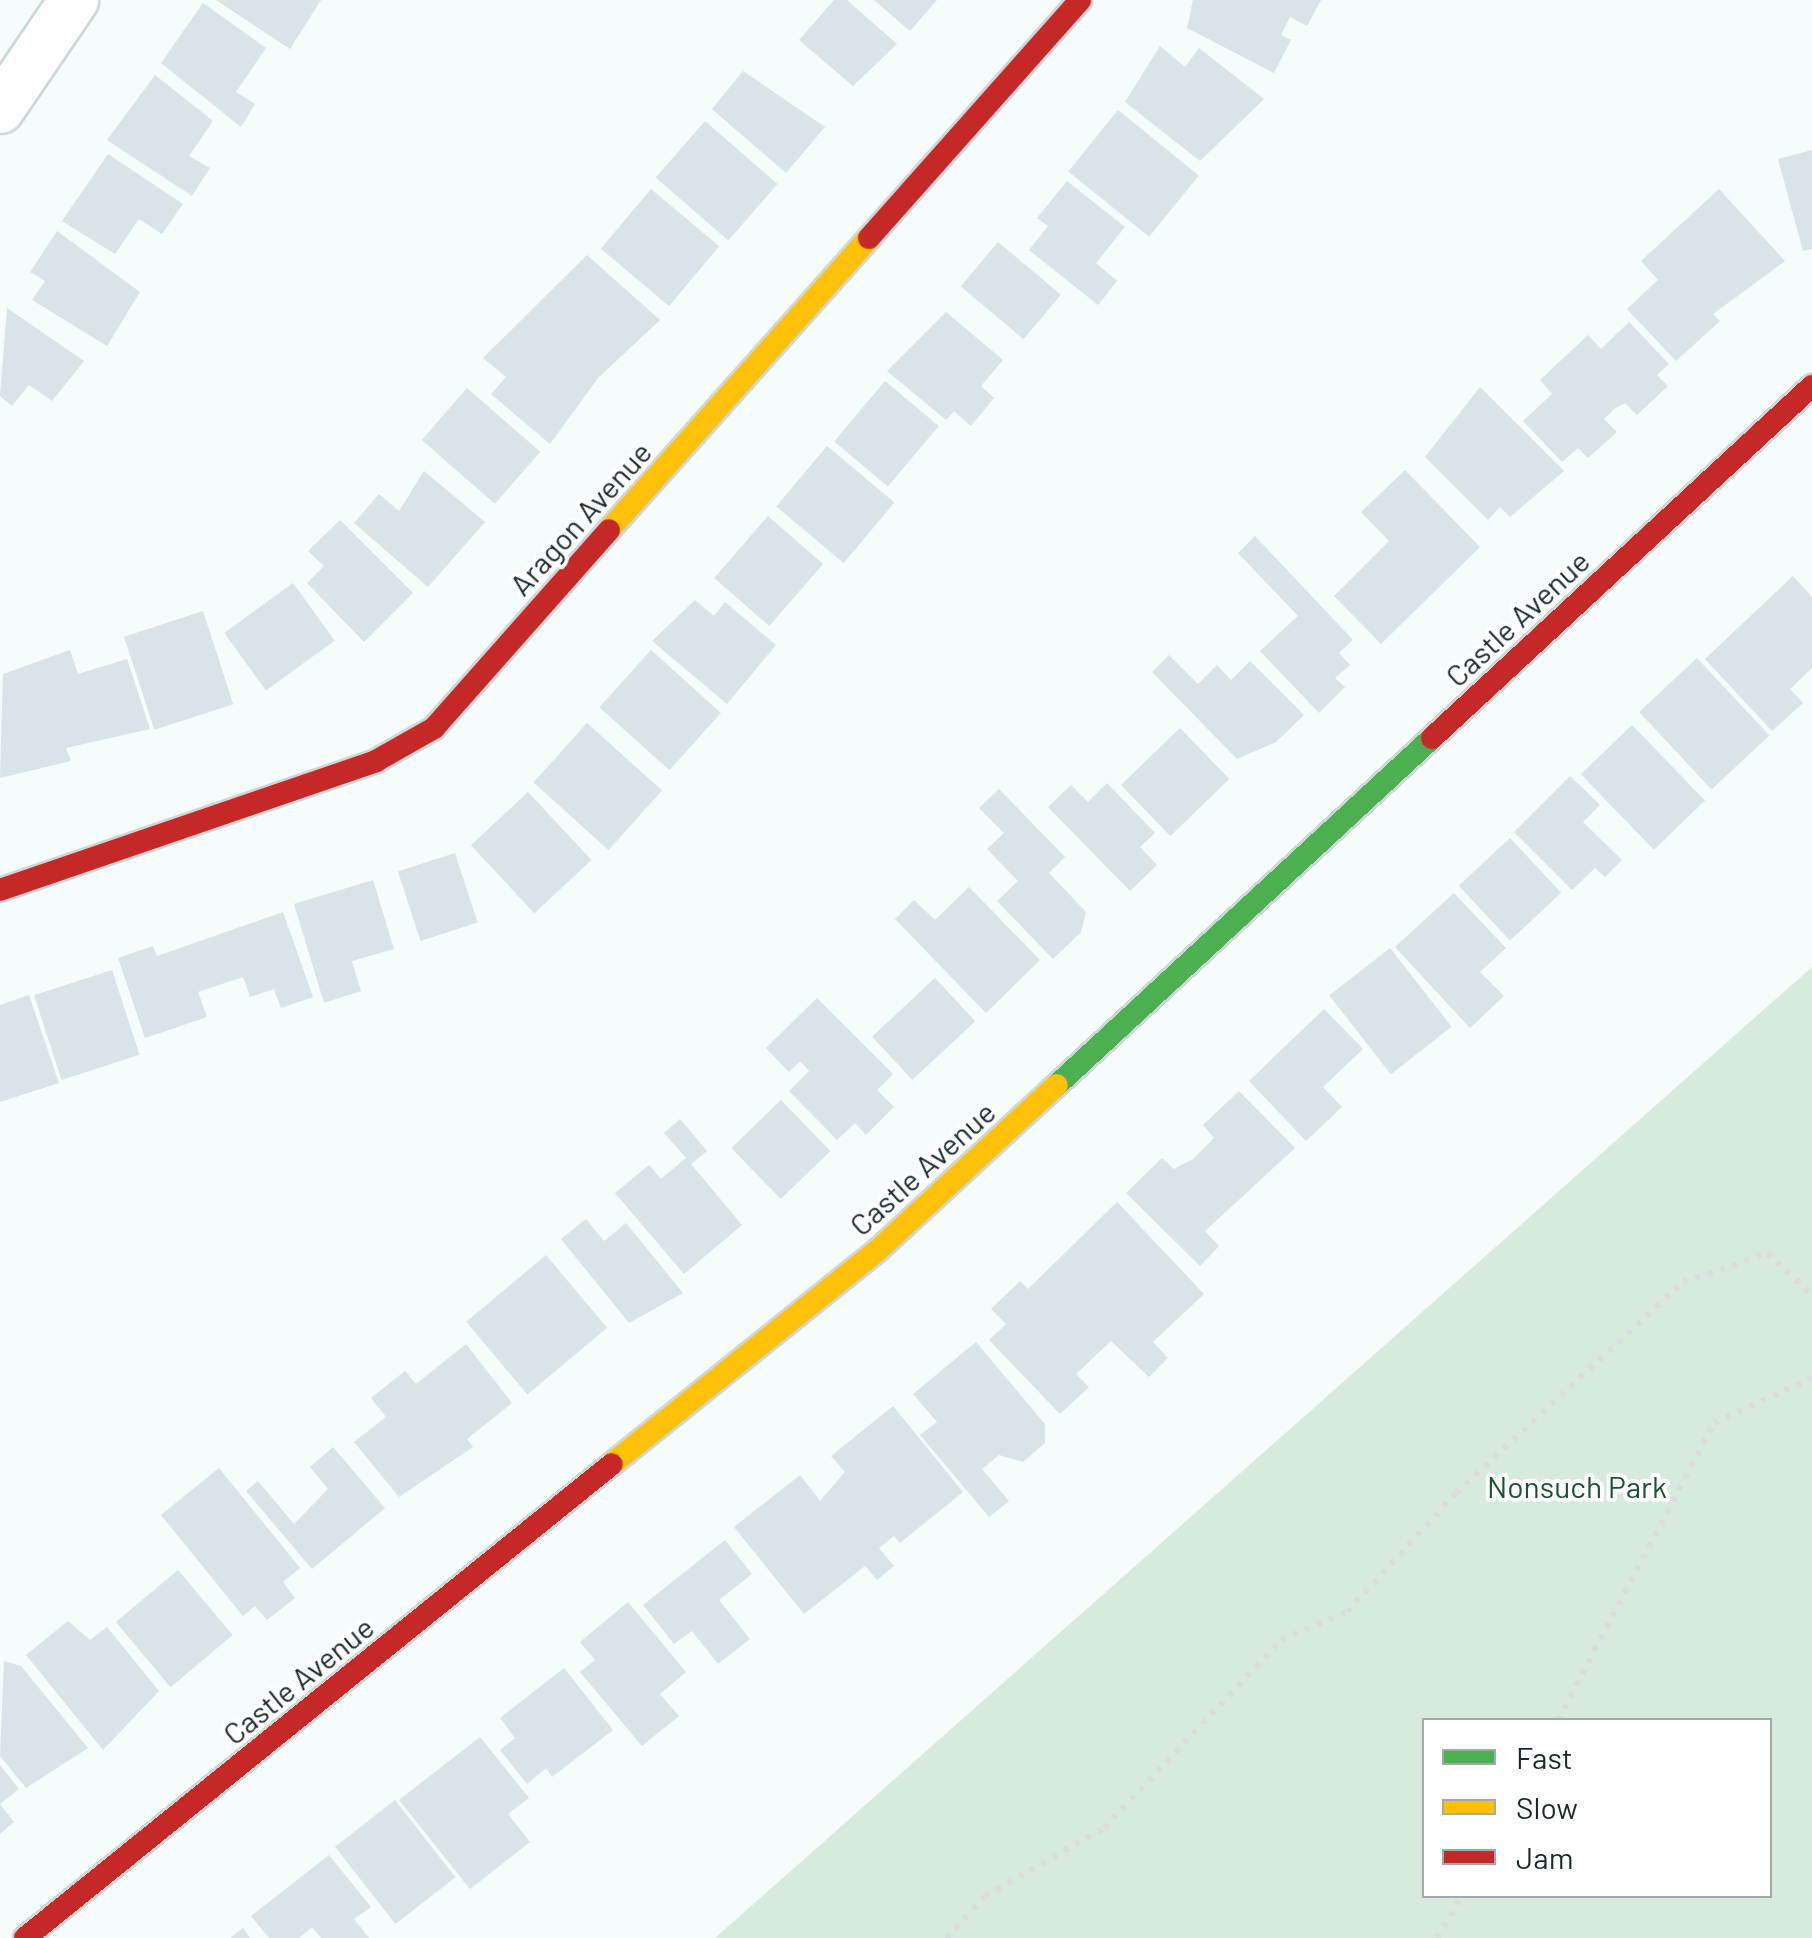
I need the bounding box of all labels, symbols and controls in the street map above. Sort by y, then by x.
street label: Aragon Avenue [502,434,658,602]
street label: Castle Avenue [1438,542,1596,694]
street label: Castle Avenue [842,1093,1002,1243]
park label: Nonsuch Park [1487,1468,1667,1504]
street label: Castle Avenue [216,1608,380,1752]
legend [1422,1718,1772,1898]
text: Fast [1516,1739,1573,1775]
text: Slow [1516,1789,1578,1825]
text: Jam [1516,1839,1573,1875]

